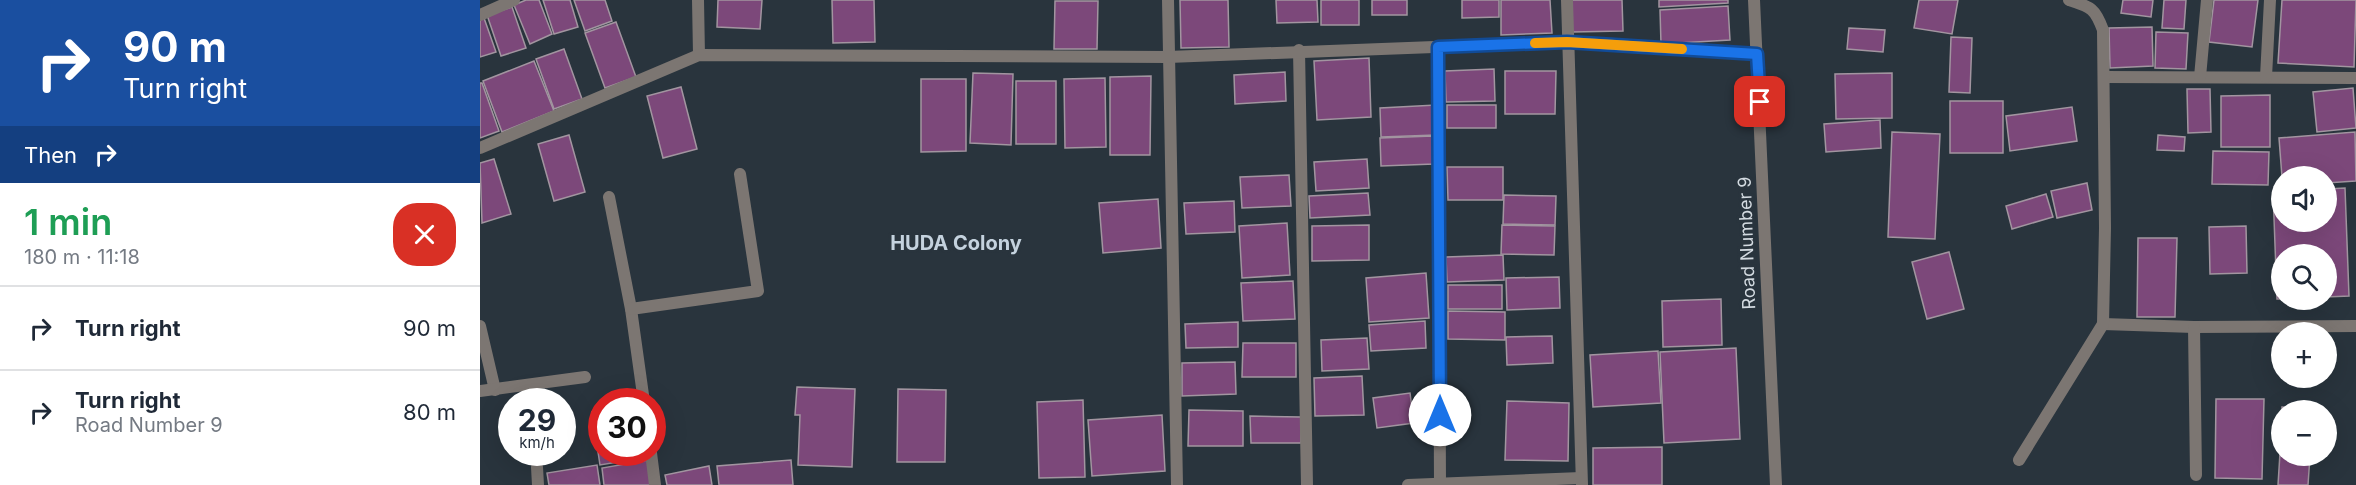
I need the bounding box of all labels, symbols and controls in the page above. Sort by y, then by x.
text: 90 m [123,21,227,72]
icon: right [24,24,102,102]
text: Turn right [123,72,247,105]
pin [1734,76,1785,127]
icon: arrive [1743,85,1776,118]
icon: right [89,138,122,171]
text: Then [24,142,77,168]
map controls [2271,166,2337,466]
button: sound [2271,166,2337,232]
street label: Road Number 9 [1734,176,1759,310]
text: 1 min [24,200,112,244]
button: close [393,203,456,266]
district label: HUDA Colony [890,231,1022,255]
button: search [2271,244,2337,310]
text: 180 m · 11:18 [24,245,140,269]
icon: right [24,312,57,345]
text: Turn right [75,315,181,341]
text: 90 m [403,315,456,341]
button: + [2271,322,2337,388]
position arrow [1408,383,1472,447]
text: Turn right [75,387,181,413]
speed limit sign: 30 [588,388,666,466]
icon: right [24,396,57,429]
text: 80 m [403,399,456,425]
button: − [2271,400,2337,466]
text: 29 [518,402,556,438]
text: Road Number 9 [75,413,223,437]
text: km/h [519,433,555,452]

